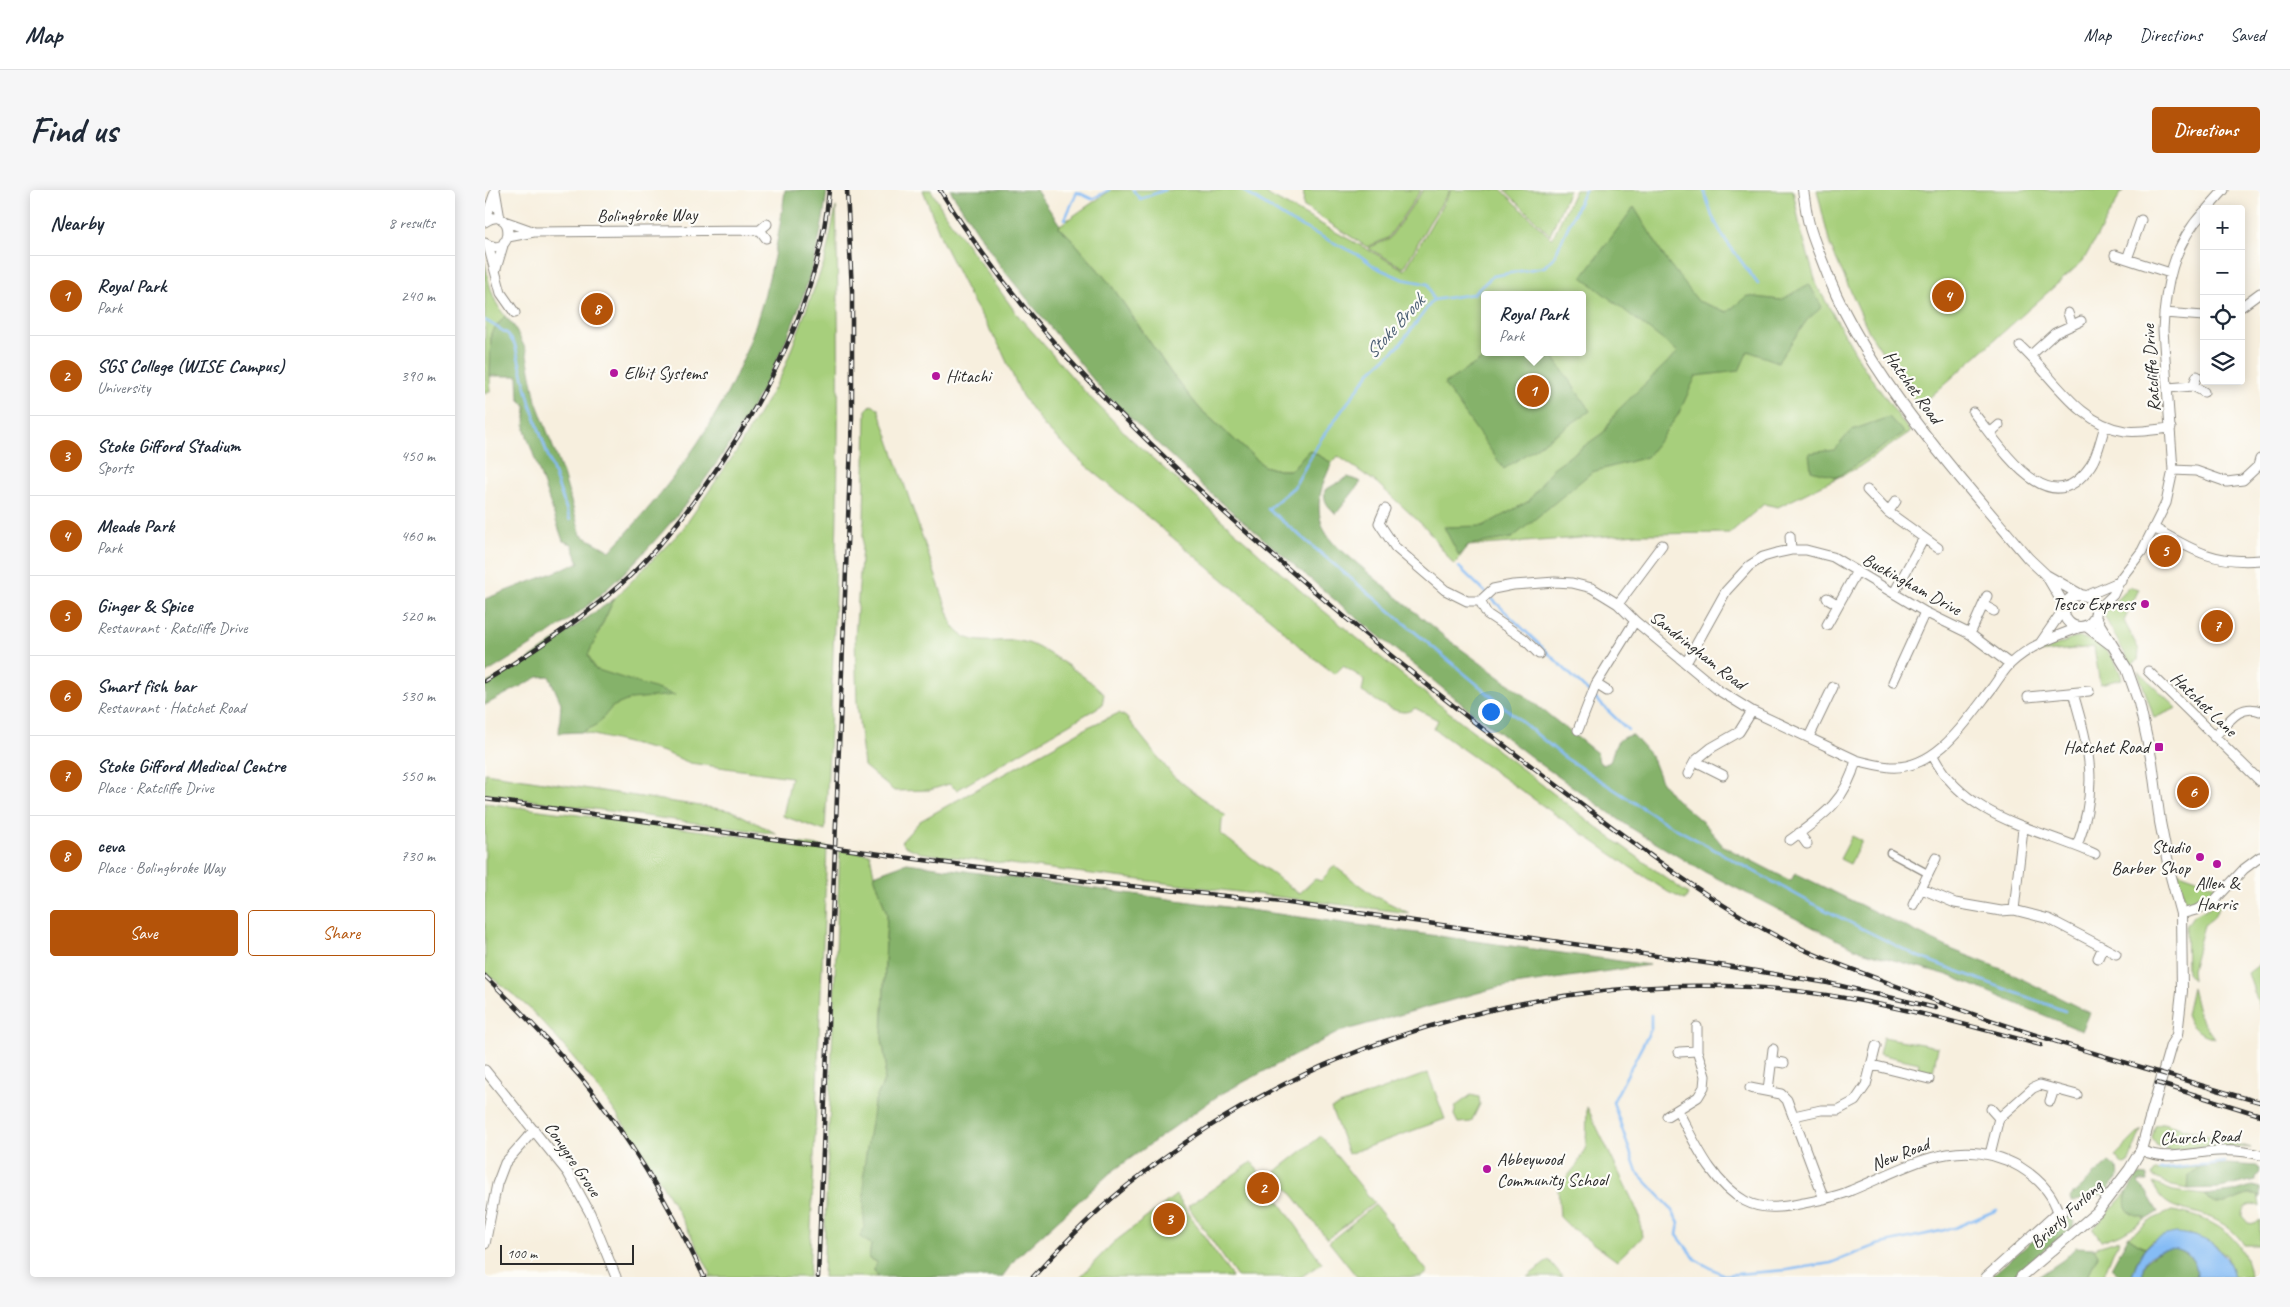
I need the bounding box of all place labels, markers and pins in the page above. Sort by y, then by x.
pin: 4 [1932,277,1964,315]
pin: 8 [581,290,613,328]
place label: Elbit Systems [624,362,709,384]
place label: Hitachi [946,365,993,387]
marker: Elbit Systems [608,367,620,379]
marker: Hitachi [930,370,942,382]
pin: 1 [1517,372,1549,410]
pin: 5 [2149,532,2181,570]
place label: Tesco Express [2052,593,2137,615]
marker: Tesco Express [2139,598,2151,610]
pin: 7 [2201,607,2233,645]
place label: Hatchet Road [2064,736,2152,758]
marker: Hatchet Road [2153,741,2165,753]
pin: 6 [2177,773,2209,811]
place label: Studio Barber Shop [2111,836,2192,879]
marker: Studio Barber Shop [2194,851,2206,863]
marker: Allen & Harris [2211,858,2223,870]
place label: Allen & Harris [2195,872,2241,915]
place label: Abbeywood Community School [1497,1148,1610,1191]
marker: Abbeywood Community School [1481,1163,1493,1175]
pin: 2 [1247,1169,1279,1207]
pin: 3 [1153,1200,1185,1238]

